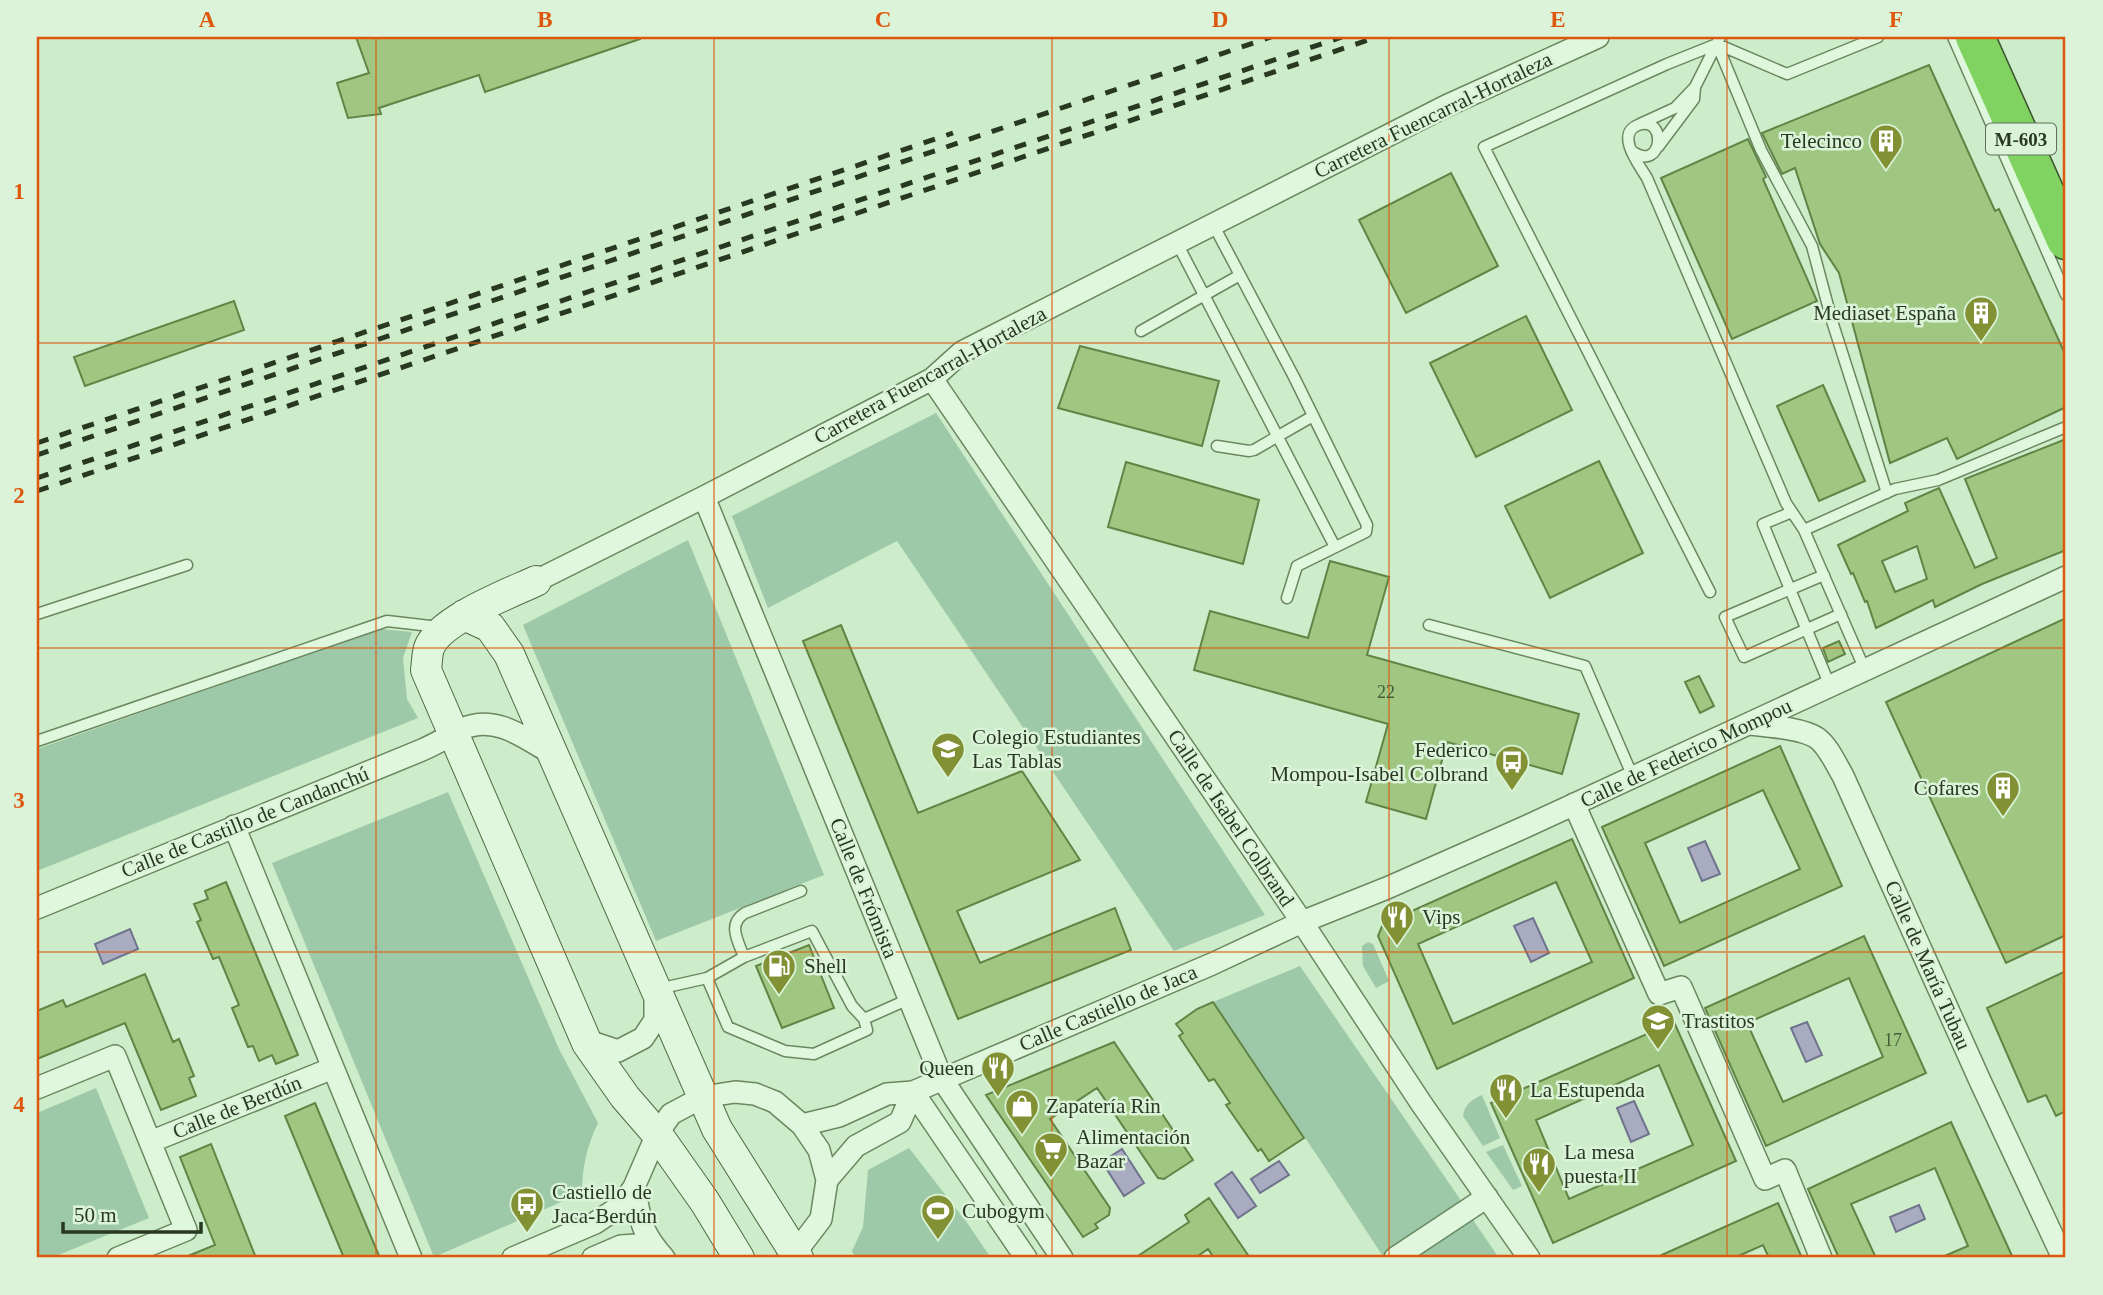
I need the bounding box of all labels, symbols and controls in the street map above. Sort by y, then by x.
text: A [199,7,216,32]
text: B [537,7,553,32]
text: C [875,7,891,32]
text: D [1212,7,1228,32]
text: E [1550,7,1566,32]
text: F [1889,7,1903,32]
street label: Carretera Fuencarral-Hortaleza [1310,47,1556,183]
building icon: Telecinco [1867,122,1905,171]
road number: M-603 [1986,124,2056,154]
place label: Telecinco [1781,129,1862,153]
text: 1 [13,179,25,204]
building icon: Mediaset España [1962,294,2000,343]
street label: Carretera Fuencarral-Hortaleza [810,301,1051,449]
place label: Mediaset España [1813,301,1957,325]
text: 2 [13,483,25,508]
house number: 22 [1377,682,1395,702]
street label: Calle de Federico Mompou [1577,693,1796,813]
place label: Colegio Estudiantes Las Tablas [972,725,1141,773]
street label: Calle de Isabel Colbrand [1163,725,1299,911]
school or university icon: Colegio Estudiantes Las Tablas [929,730,967,779]
place label: Federico Mompou-Isabel Colbrand [1270,738,1489,786]
bus stop icon: Federico Mompou-Isabel Colbrand [1493,743,1531,792]
street label: Calle de Castillo de Candanchú [118,761,373,883]
building icon: Cofares [1984,769,2022,818]
place label: Cofares [1914,776,1979,800]
text: 3 [13,788,25,813]
street label: Calle de Frómista [825,814,903,962]
street label: Calle de María Tubau [1880,877,1976,1054]
restaurant icon: Vips [1378,898,1416,947]
place label: Vips [1422,905,1460,929]
fuel station icon: Shell [760,947,798,996]
place label: Shell [804,954,847,978]
street label: Calle Castiello de Jaca [1016,959,1201,1056]
school or university icon: Trastitos [1639,1002,1677,1051]
place label: Trastitos [1682,1009,1755,1033]
house number: 17 [1884,1030,1902,1050]
restaurant icon: Queen [979,1049,1017,1098]
place label: Queen [919,1056,974,1080]
street label: Calle de Berdún [169,1070,305,1144]
restaurant icon: La Estupenda [1487,1071,1525,1120]
place label: La Estupenda [1530,1078,1646,1102]
shop icon: Zapatería Rin [1003,1087,1041,1136]
text: 4 [13,1092,25,1117]
place label: Zapatería Rin [1046,1094,1161,1118]
place label: Alimentación Bazar [1076,1125,1191,1173]
supermarket icon: Alimentación Bazar [1032,1130,1070,1179]
place label: La mesa puesta II [1564,1140,1637,1188]
restaurant icon: La mesa puesta II [1520,1145,1558,1194]
place label: Castiello de Jaca-Berdún [552,1180,657,1228]
bus stop icon: Castiello de Jaca-Berdún [508,1185,546,1234]
scale bar [63,1190,201,1234]
sports icon: Cubogym [919,1192,957,1241]
place label: Cubogym [962,1199,1045,1223]
text: 50 m [74,1203,117,1227]

